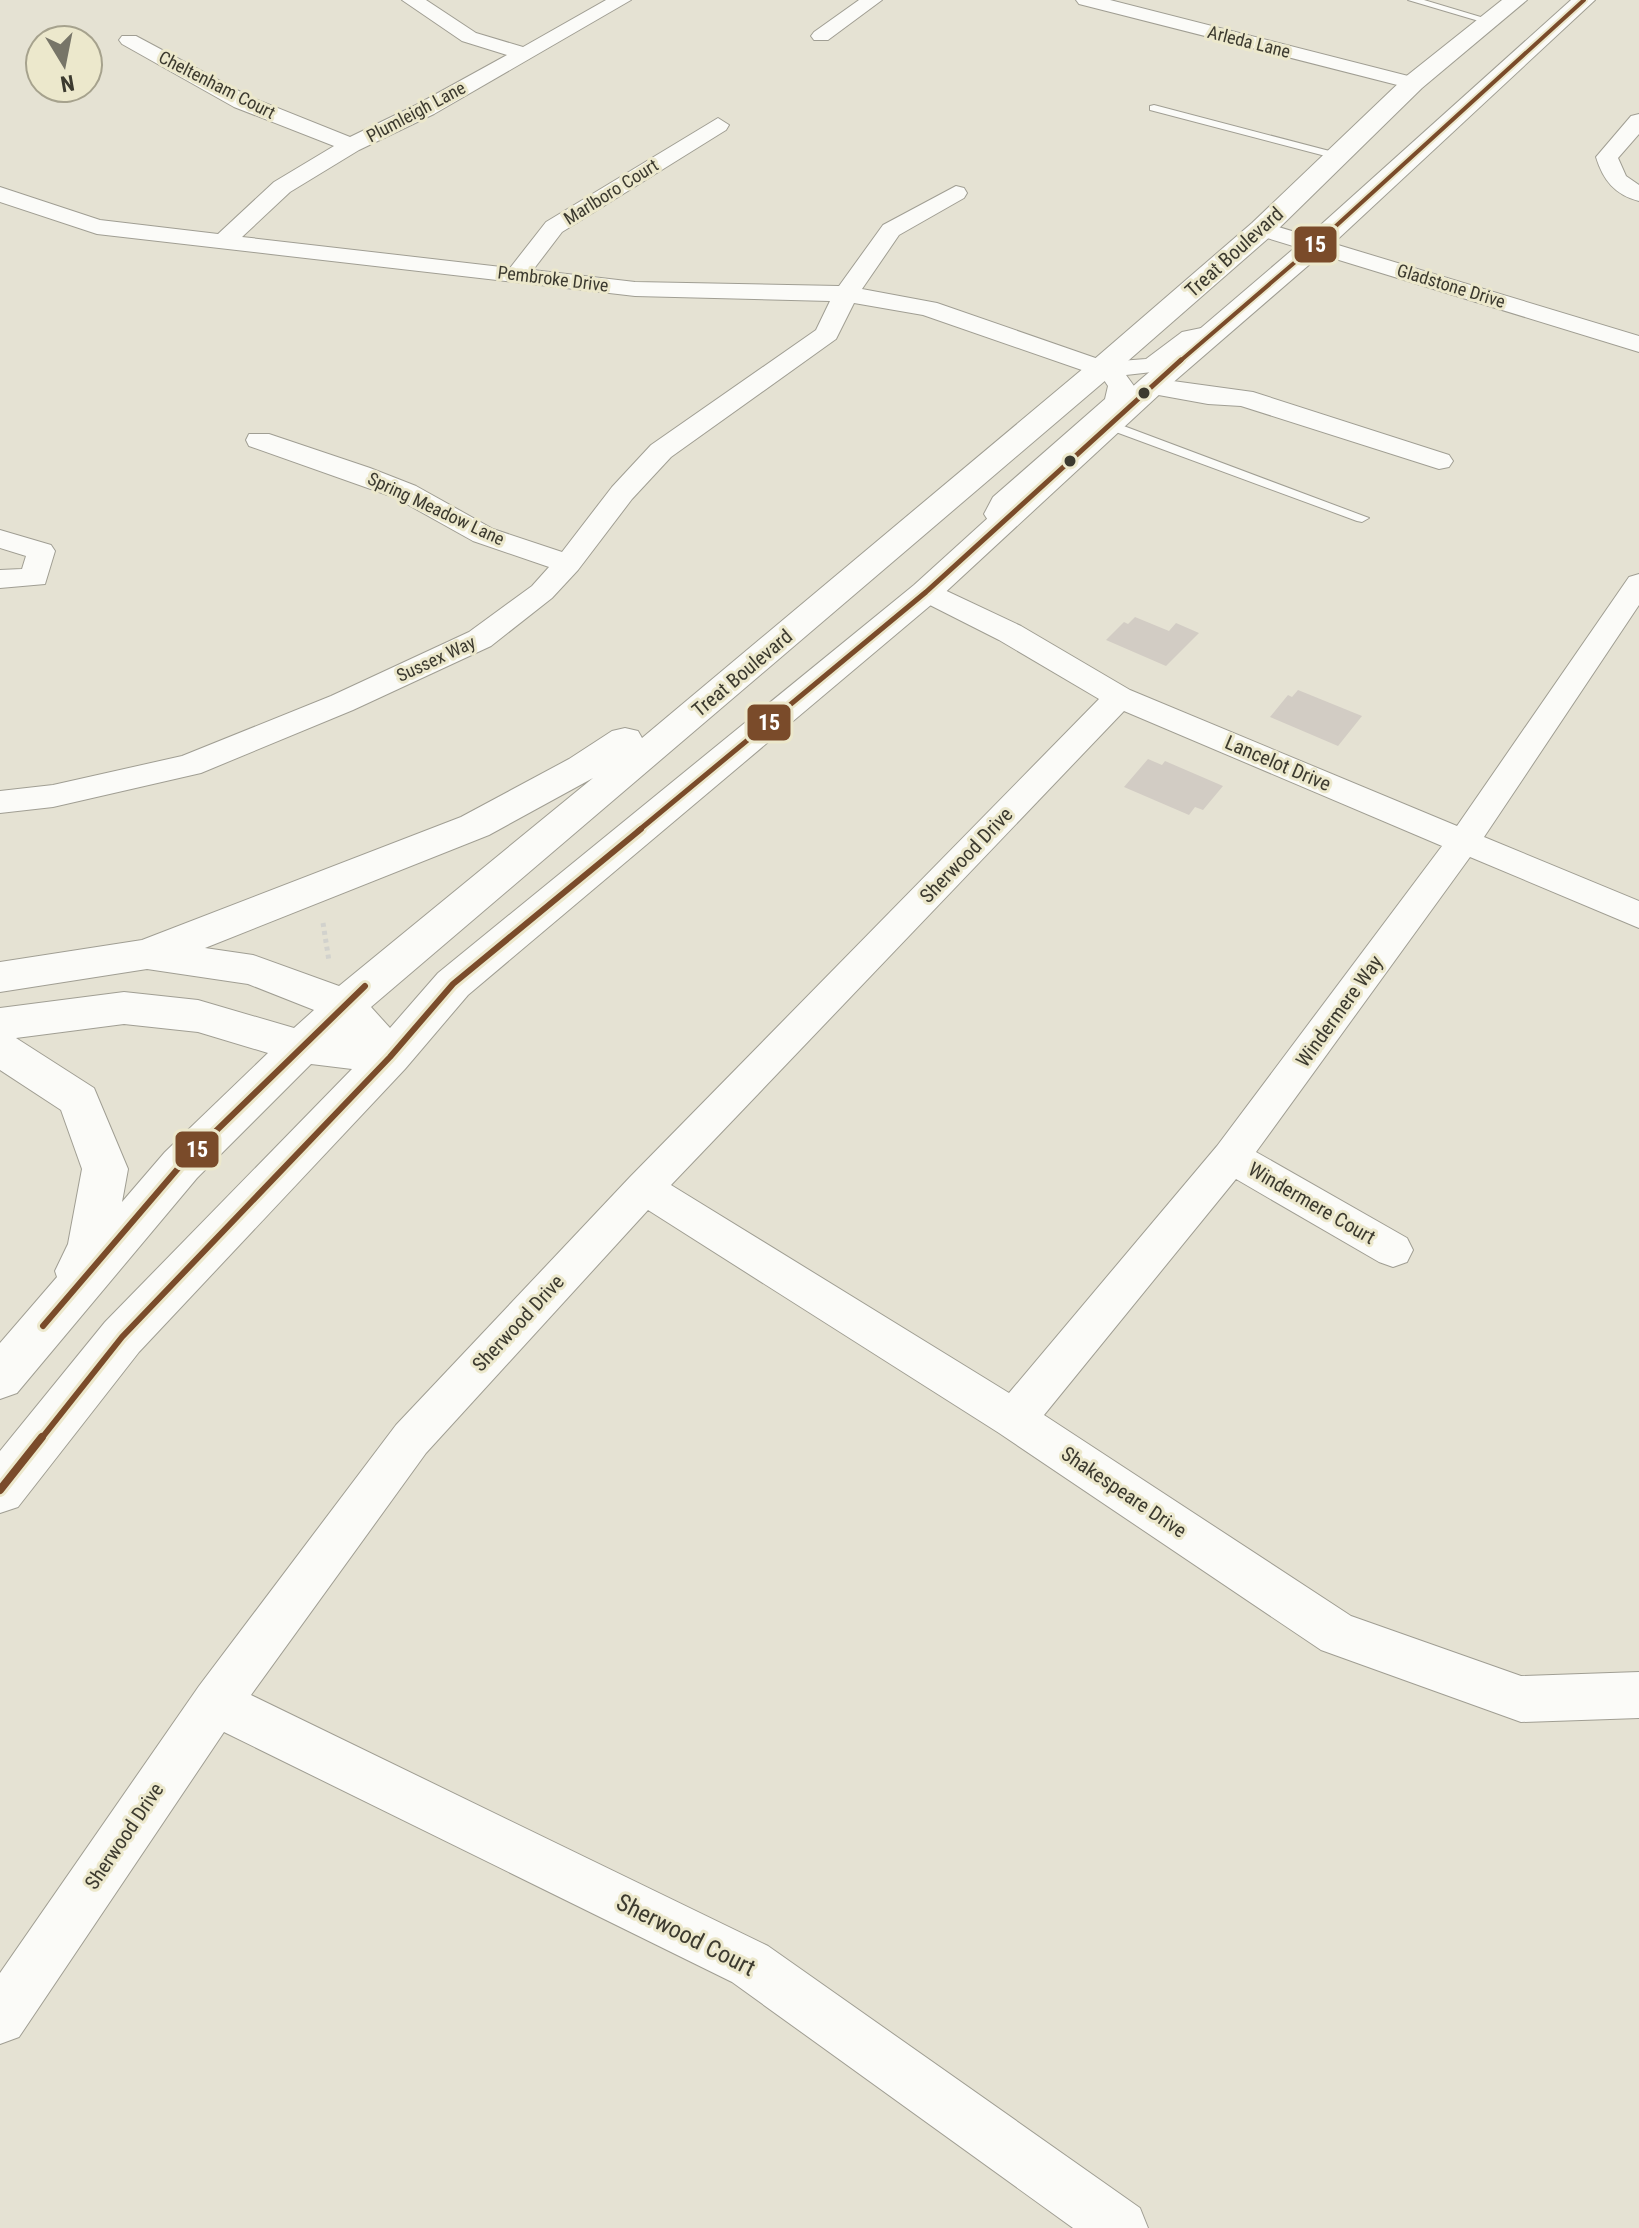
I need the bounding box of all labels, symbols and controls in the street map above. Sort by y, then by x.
street label: Arleda Lane [1206,21,1293,62]
north arrow [24,24,104,104]
street label: Cheltenham Court [155,46,279,123]
text: N [59,70,76,97]
street label: Plumleigh Lane [363,77,469,146]
street label: Marlboro Court [560,154,662,229]
street label: Treat Boulevard [1180,202,1288,302]
line badge: 15 [1293,225,1338,264]
text: 15 [1304,232,1326,257]
street label: Gladstone Drive [1395,259,1508,312]
street label: Pembroke Drive [496,261,610,296]
unlabelled marker [1136,385,1152,401]
unlabelled marker [1062,453,1078,469]
street label: Spring Meadow Lane [365,468,508,549]
street label: Treat Boulevard [687,624,797,722]
street label: Sussex Way [393,631,479,686]
line badge: 15 [746,703,792,742]
text: 15 [758,710,780,735]
street label: Lancelot Drive [1222,730,1334,796]
street label: Sherwood Drive [915,802,1017,908]
street label: Windermere Way [1291,951,1387,1071]
line badge: 15 [174,1130,220,1169]
text: 15 [186,1137,208,1162]
street label: Windermere Court [1244,1157,1380,1249]
street label: Sherwood Drive [467,1270,569,1376]
street label: Shakespeare Drive [1057,1441,1191,1543]
street label: Sherwood Drive [80,1778,168,1894]
street label: Sherwood Court [612,1888,760,1982]

